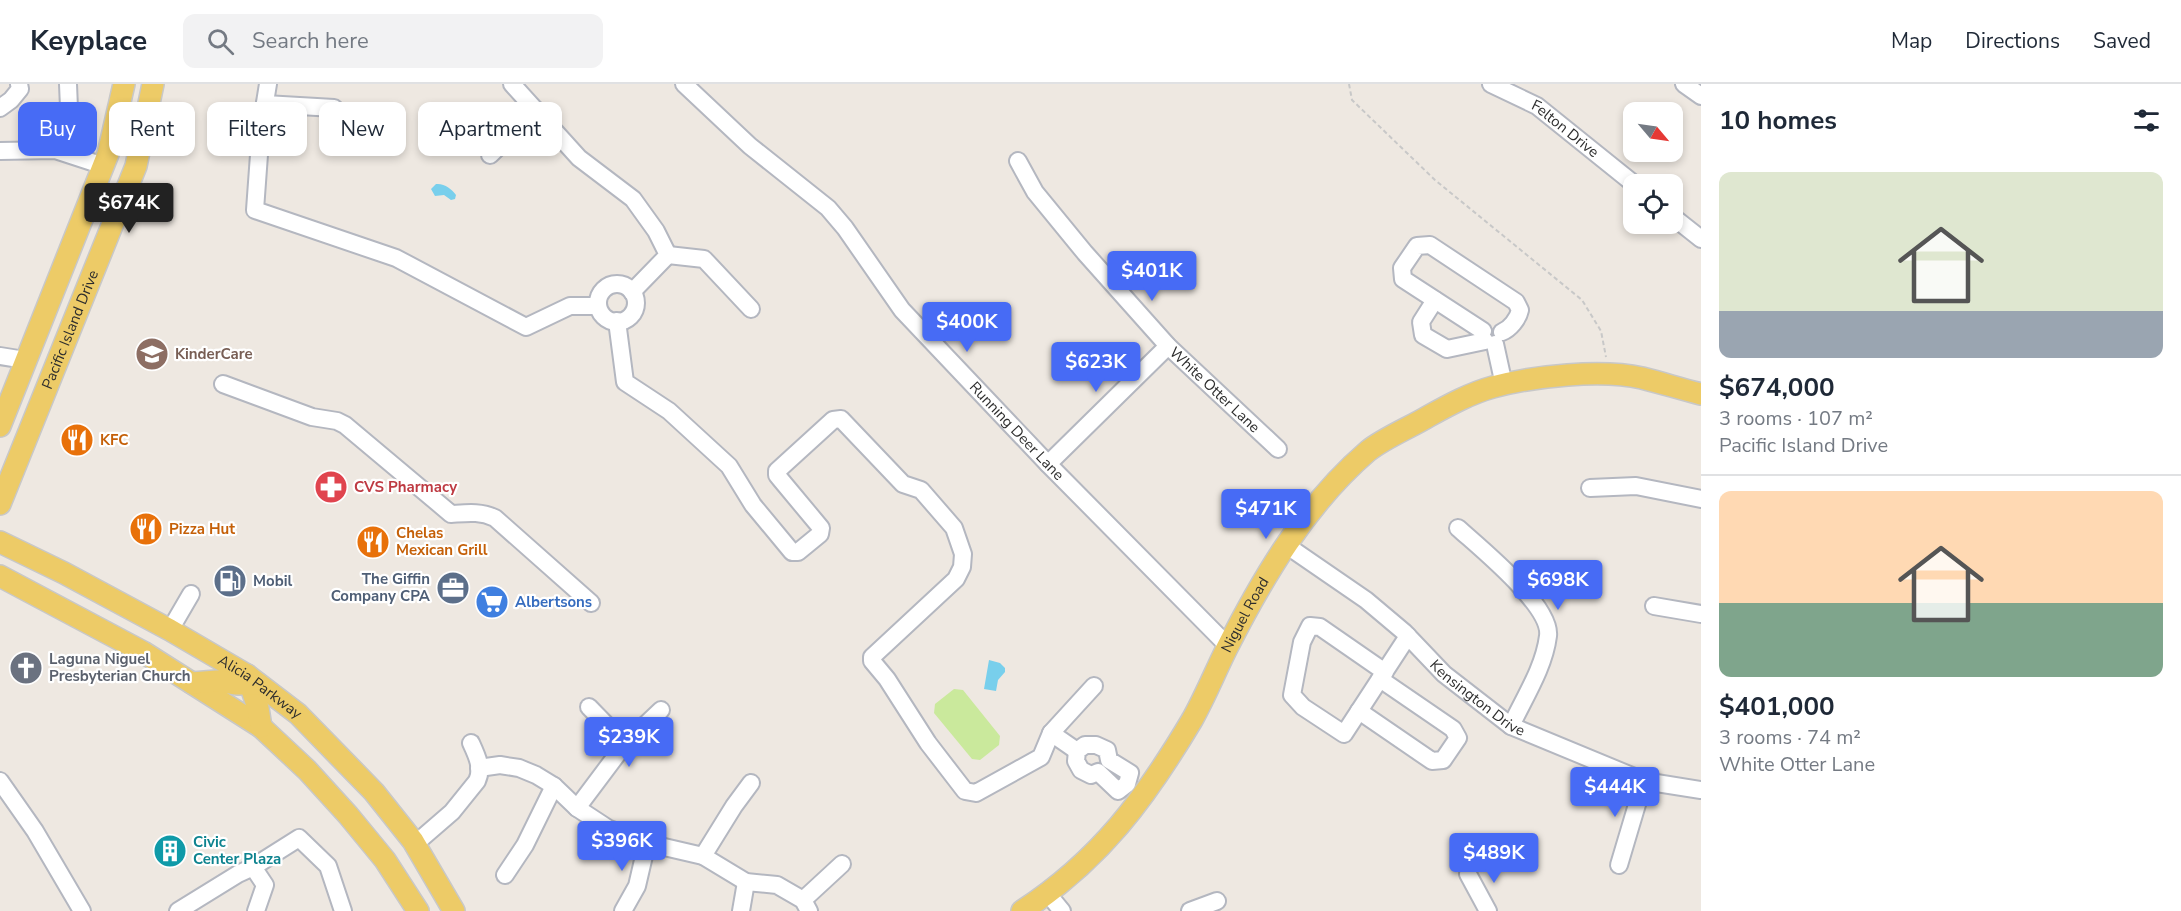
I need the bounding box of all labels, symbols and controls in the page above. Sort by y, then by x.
search box [183,14,603,68]
text: Keyplace [30,22,147,60]
icon: search [204,25,237,58]
text: Search here [252,26,369,56]
text: Map [1891,27,1932,55]
text: Directions [1965,27,2060,55]
text: Saved [2093,27,2151,55]
street label: Felton Drive [1528,95,1603,162]
chip: Buy [18,102,97,156]
chip: Rent [109,102,195,156]
chip: Filters [207,102,307,156]
chip: New [319,102,406,156]
chip: Apartment [418,102,562,156]
north arrow [1623,102,1683,162]
map controls [1623,102,1683,234]
text: 10 homes [1719,103,1837,138]
icon: filters [2130,104,2163,137]
button: locate [1623,174,1683,234]
pin: $674K [87,183,171,234]
text: $674K [98,189,160,216]
icon: home [1887,211,1995,319]
pin: $401K [1110,251,1194,302]
text: $401K [1121,257,1183,284]
street label: Pacific Island Drive [37,267,103,392]
pin: $400K [925,302,1009,353]
text: $400K [936,308,998,335]
school or university icon: KinderCare [134,336,170,372]
pin: $623K [1054,342,1138,393]
street label: White Otter Lane [1165,342,1264,437]
place label: KinderCare [175,344,253,364]
text: $623K [1065,348,1127,375]
text: $674,000 [1719,370,1835,405]
street label: Running Deer Lane [965,377,1069,485]
text: 3 rooms · 107 m² [1719,405,1873,432]
restaurant icon: KFC [59,422,95,458]
place label: KFC [100,430,128,450]
text: Pacific Island Drive [1719,432,1888,459]
pharmacy icon: CVS Pharmacy [313,469,349,505]
place label: CVS Pharmacy [354,477,457,497]
pin: $471K [1224,489,1308,540]
text: $471K [1235,495,1297,522]
restaurant icon: Pizza Hut [128,511,164,547]
place label: Pizza Hut [169,519,235,539]
place label: Chelas Mexican Grill [396,523,488,560]
restaurant icon: Chelas Mexican Grill [355,524,391,560]
icon: home [1887,530,1995,638]
pin: $698K [1516,560,1600,611]
fuel station icon: Mobil [212,563,248,599]
text: $698K [1527,566,1589,593]
place label: The Giffin Company CPA [331,569,431,606]
office icon: The Giffin Company CPA [435,570,471,606]
place label: Mobil [253,571,292,591]
street label: Niguel Road [1216,573,1274,656]
supermarket icon: Albertsons [474,584,510,620]
place label: Albertsons [515,592,592,612]
place label: Laguna Niguel Presbyterian Church [49,649,191,686]
church icon: Laguna Niguel Presbyterian Church [8,650,44,686]
street label: Alicia Parkway [214,650,306,724]
street label: Kensington Drive [1425,655,1528,741]
text: $401,000 [1719,689,1835,724]
pin: $239K [587,717,671,768]
text: $239K [598,723,660,750]
text: 3 rooms · 74 m² [1719,724,1861,751]
text: White Otter Lane [1719,751,1875,778]
pin: $444K [1573,767,1657,818]
text: $444K [1584,773,1646,800]
pin: $396K [580,821,664,872]
text: $396K [591,827,653,854]
place label: Civic Center Plaza [193,832,281,869]
building icon: Civic Center Plaza [152,833,188,869]
pin: $489K [1452,833,1536,884]
text: $489K [1463,839,1525,866]

